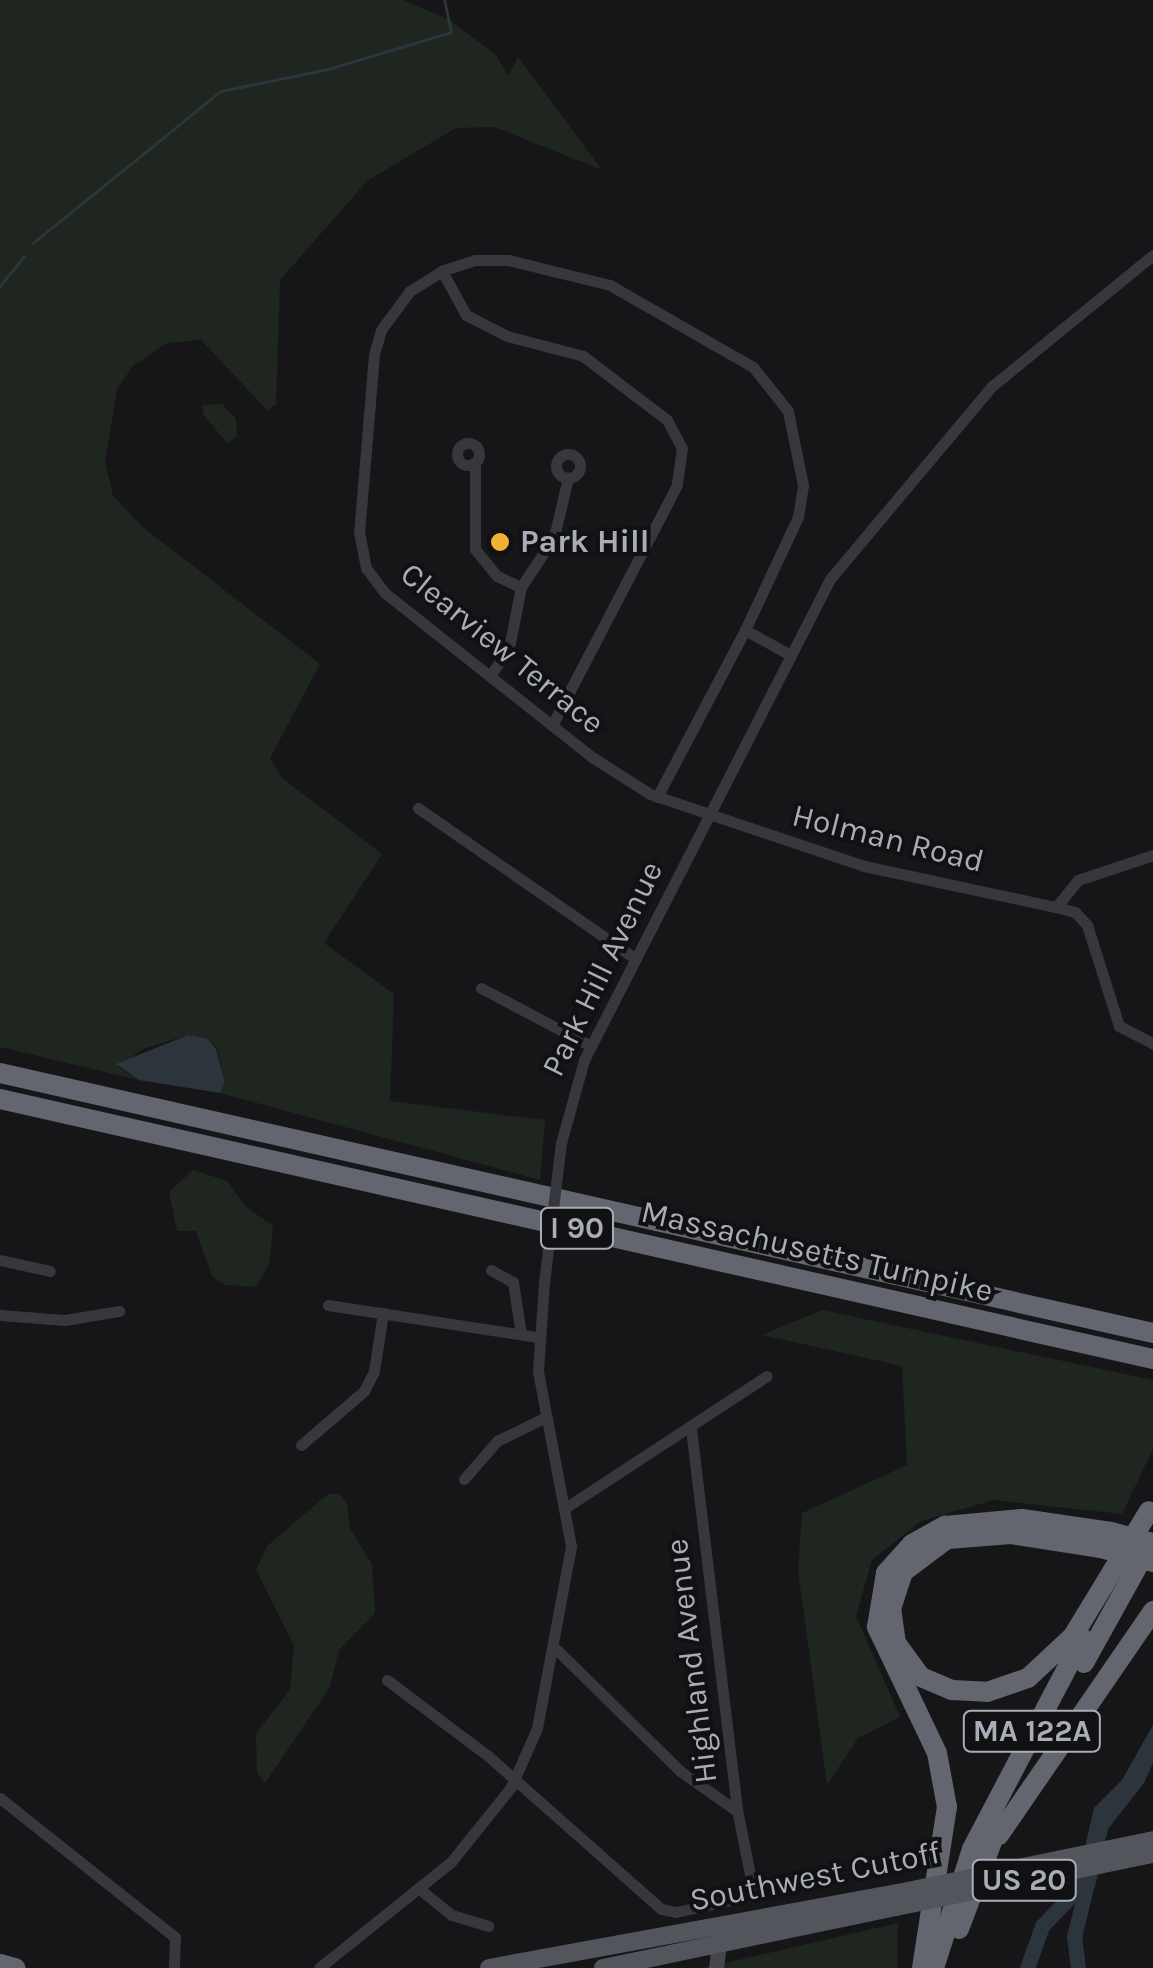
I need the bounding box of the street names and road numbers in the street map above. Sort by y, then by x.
street label: Clearview Terrace [392,555,612,743]
street label: Holman Road [788,797,988,881]
street label: Park Hill Avenue [534,855,672,1083]
street label: Massachusetts Turnpike [637,1193,997,1311]
road number: I 90 [540,1203,614,1253]
street label: Highland Avenue [658,1537,726,1785]
road number: MA 122A [962,1706,1102,1756]
street label: Southwest Cutoff [687,1834,943,1920]
road number: US 20 [972,1855,1076,1905]

